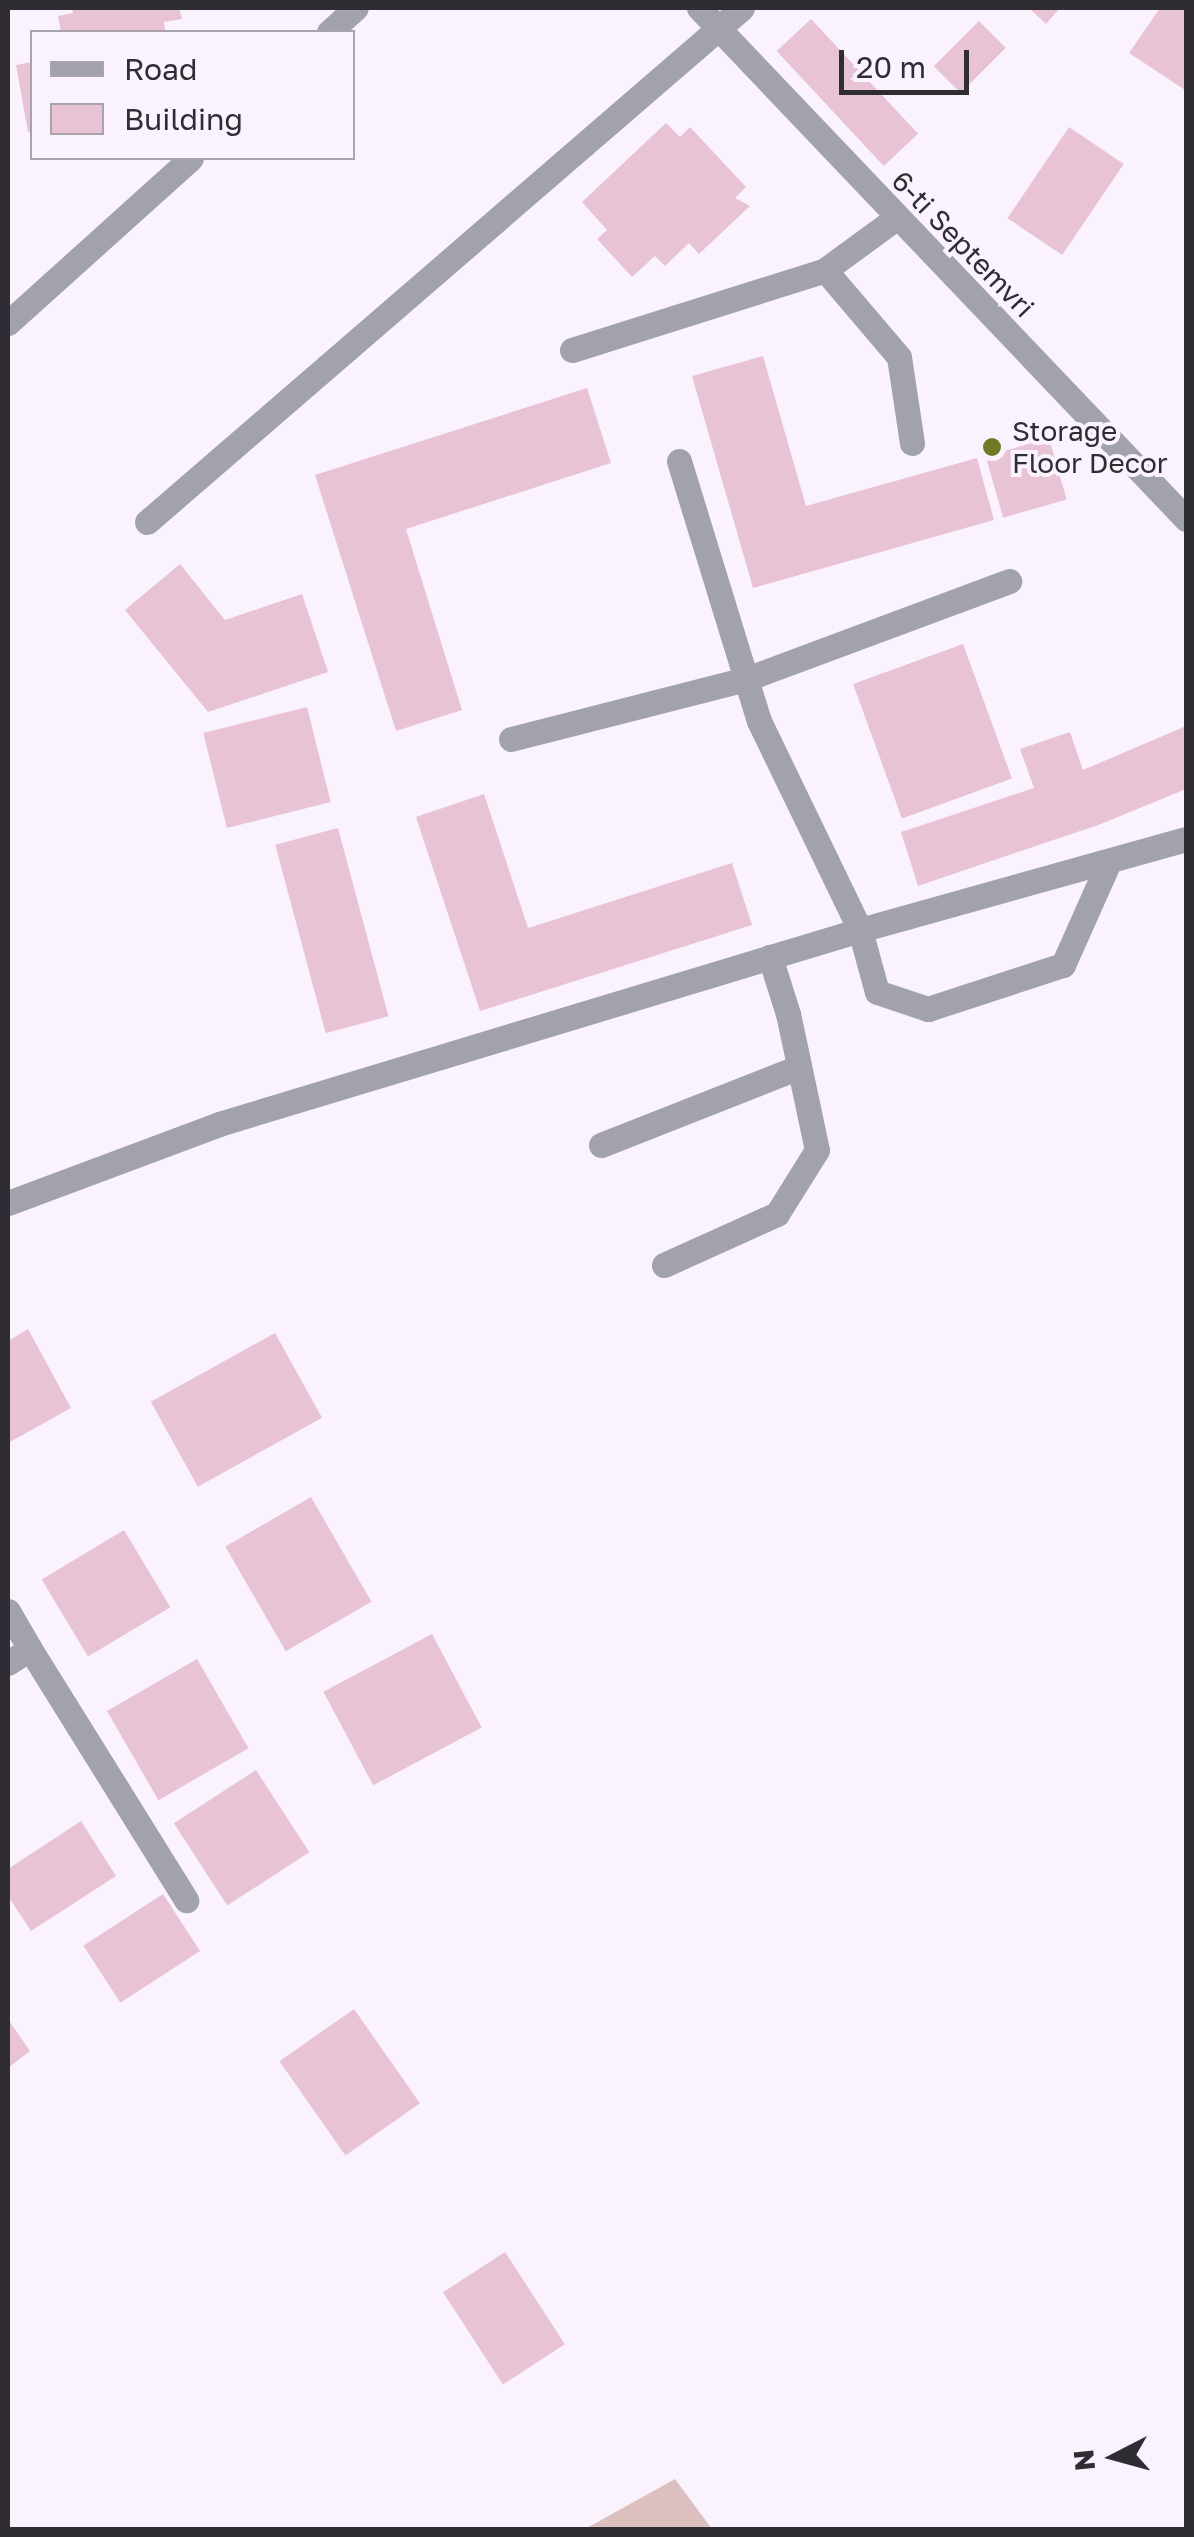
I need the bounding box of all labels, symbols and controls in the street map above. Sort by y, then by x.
legend [30,30,355,160]
scale bar [844,30,974,92]
text: 20 m [856,49,926,85]
text: Road [124,51,198,87]
text: Building [124,101,243,137]
street label: 6-ti Septemvri [885,164,1041,324]
place label: Storage Floor Decor [1012,414,1168,480]
marker: Storage Floor Decor [981,436,1003,458]
north arrow [1064,2407,1164,2507]
text: N [1066,2448,1101,2472]

